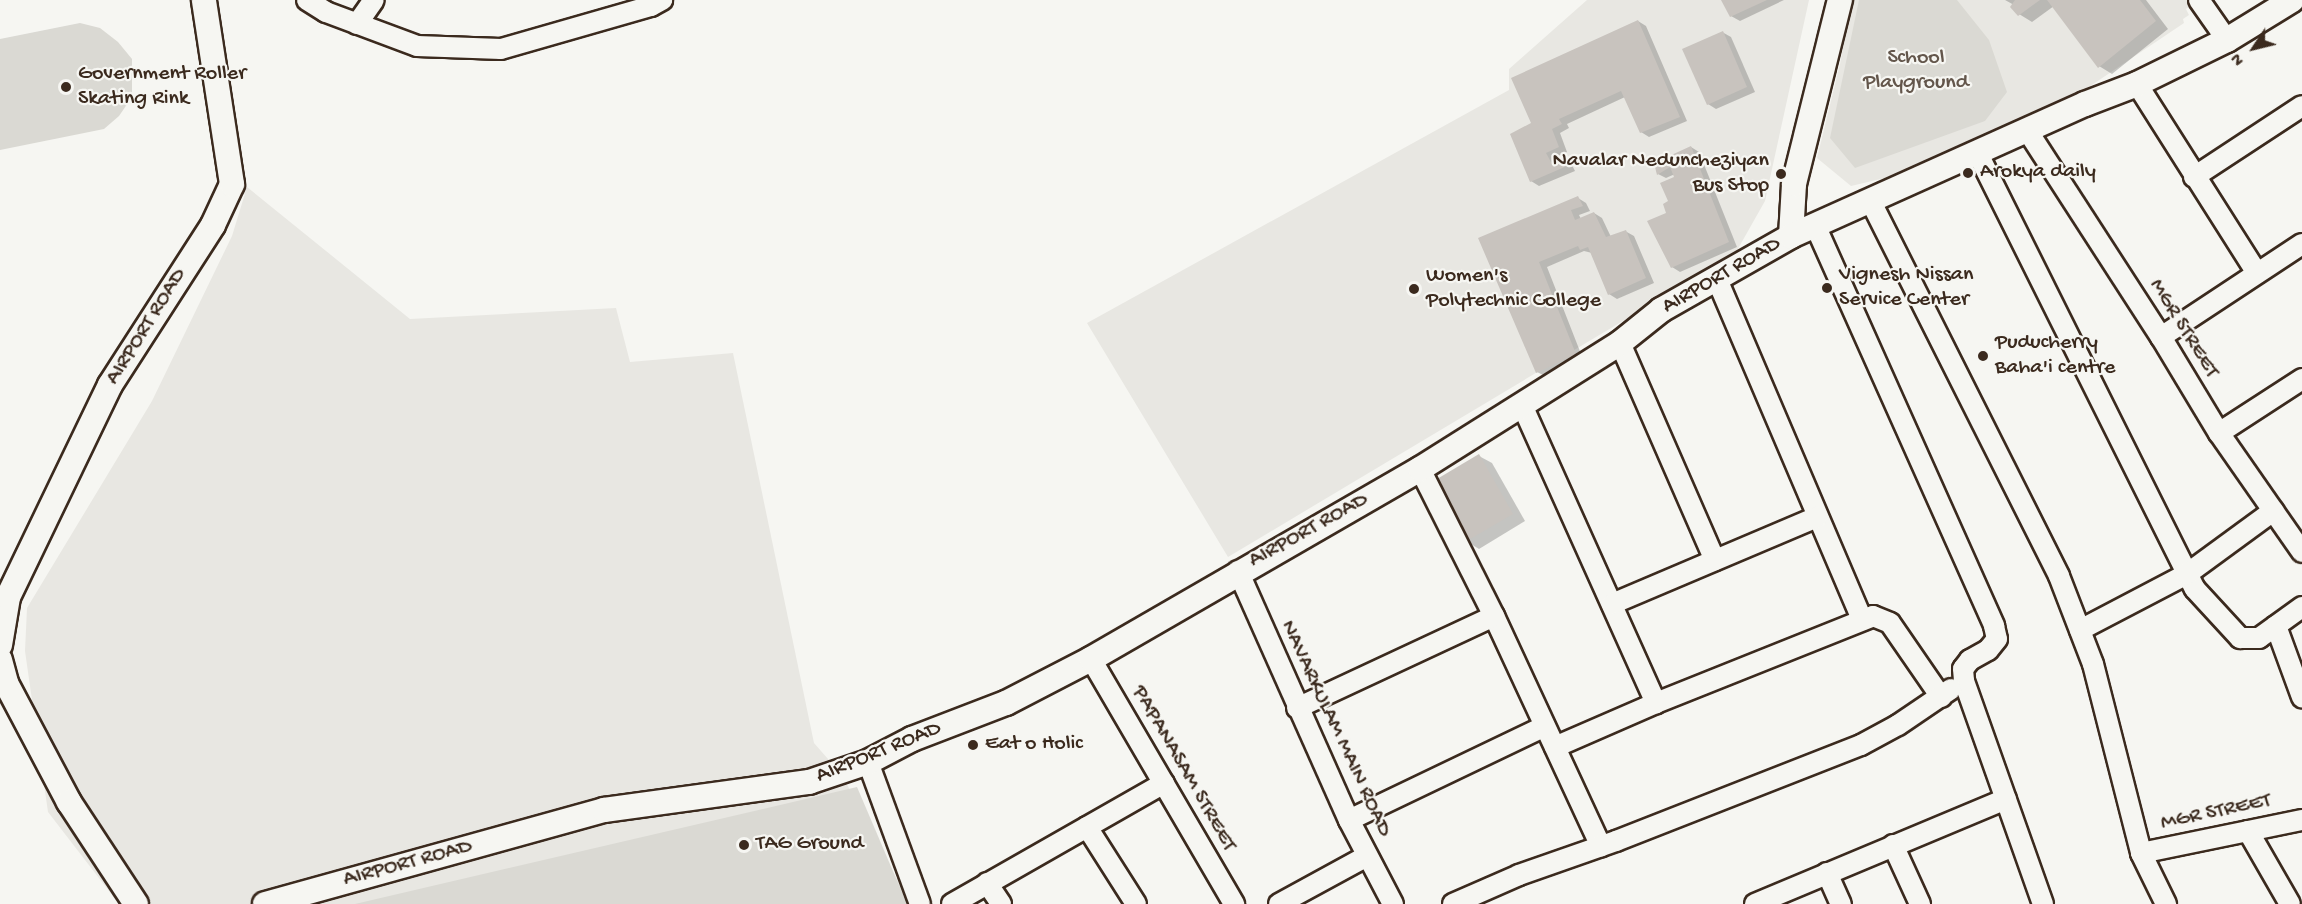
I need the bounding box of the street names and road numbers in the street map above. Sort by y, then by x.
street label: AIRPORT ROAD [1658,231,1786,321]
street label: AIRPORT ROAD [101,264,193,390]
street label: MGR STREET [2142,275,2224,383]
street label: AIRPORT ROAD [1245,487,1373,575]
street label: NAVARKULAM MAIN ROAD [1273,617,1397,841]
street label: PAPANASAM STREET [1125,681,1241,857]
street label: AIRPORT ROAD [813,716,945,790]
street label: MGR STREET [2159,788,2273,838]
street label: AIRPORT ROAD [341,834,475,894]

